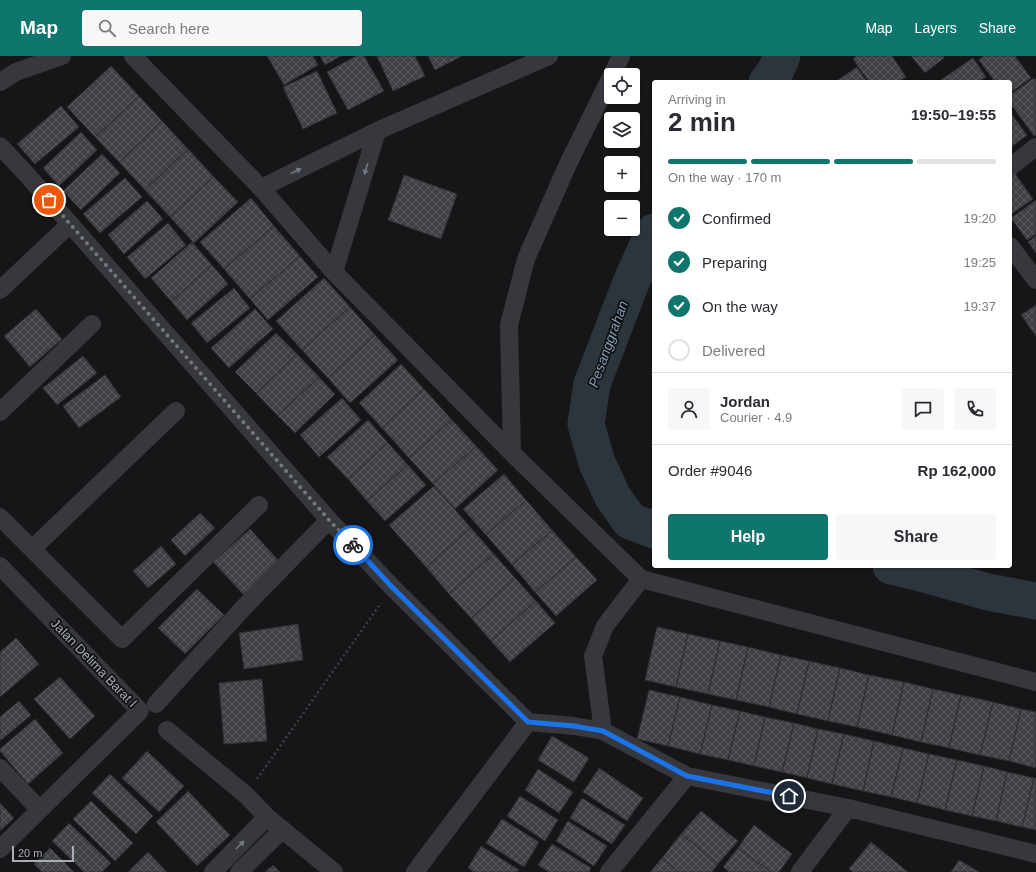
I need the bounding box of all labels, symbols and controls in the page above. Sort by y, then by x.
search box [82,10,362,46]
text: Map [20,17,58,38]
icon: search [96,17,118,39]
text: Search here [128,20,210,37]
text: Map [865,20,893,36]
text: Layers [915,20,957,36]
text: Share [979,20,1016,36]
map controls [604,68,640,236]
button: locate [604,68,640,104]
text: Arriving in [668,92,726,107]
text: 19:50–19:55 [911,106,996,123]
text: 2 min [668,107,736,137]
button: layers [604,112,640,148]
button: + [604,156,640,192]
one-way arrow [363,163,369,175]
one-way arrow [290,168,301,174]
text: On the way · 170 m [668,170,781,185]
pin [32,183,66,217]
icon: bag [38,189,60,211]
button: − [604,200,640,236]
icon: check [668,207,690,229]
text: Confirmed [702,210,771,227]
text: 19:20 [963,211,996,226]
icon: check [668,251,690,273]
text: Preparing [702,254,767,271]
text: 19:25 [963,255,996,270]
icon: check [668,295,690,317]
water label: Pesanggrahan [585,298,631,390]
text: On the way [702,298,778,315]
text: 19:37 [963,299,996,314]
text: Delivered [702,342,765,359]
button: person [668,388,710,430]
button: chat [902,388,944,430]
button: phone [954,388,996,430]
text: Jordan [720,393,770,410]
text: Courier · 4.9 [720,410,792,425]
text: Order #9046 [668,462,752,479]
text: Rp 162,000 [918,462,996,479]
button: Help [668,514,828,560]
button: Share [836,514,996,560]
courier [333,525,373,565]
icon: bike [342,534,364,556]
street label: Jalan Delima Barat I [48,616,140,710]
pin [772,779,806,813]
icon: home [778,785,800,807]
one-way arrow [235,840,245,850]
scale bar [12,844,74,863]
text: 20 m [18,847,42,859]

